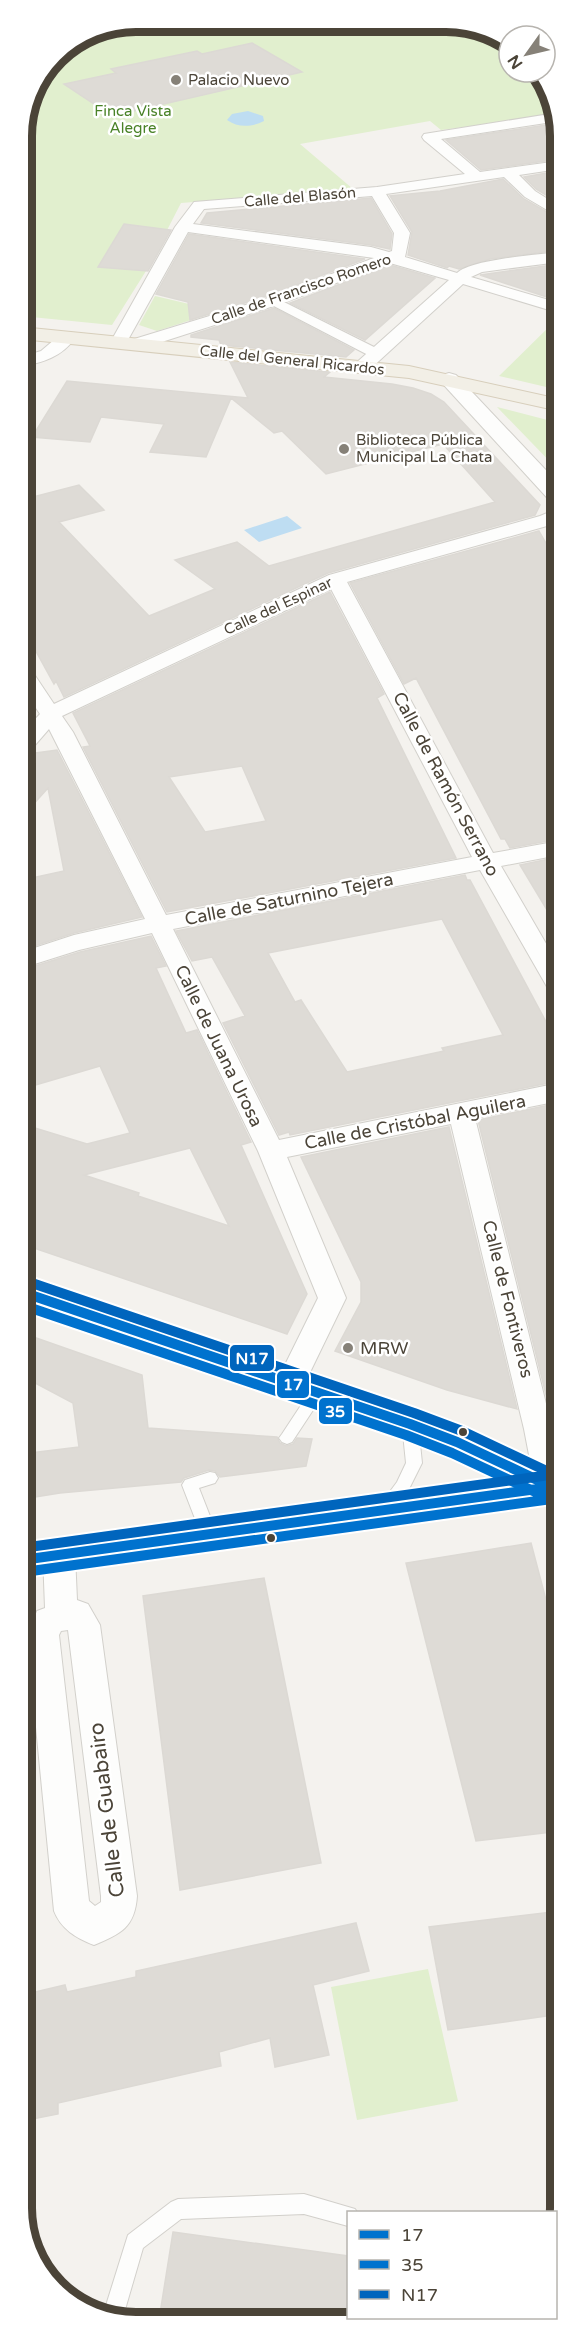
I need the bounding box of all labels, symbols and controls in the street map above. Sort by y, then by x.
north arrow [497,24,557,84]
text: N [504,51,527,73]
place label: Palacio Nuevo [188,71,289,89]
marker: Palacio Nuevo [169,73,183,87]
park label: Finca Vista Alegre [94,102,172,137]
street label: Calle del Blasón [243,183,357,211]
street label: Calle de Francisco Romero [209,250,393,328]
street label: Calle del General Ricardos [199,341,385,379]
place label: Biblioteca Pública Municipal La Chata [356,431,493,466]
marker: Biblioteca Pública Municipal La Chata [337,442,351,456]
street label: Calle del Espinar [221,573,335,639]
street label: Calle de Ramón Serrano [388,688,504,880]
street label: Calle de Saturnino Tejera [183,868,395,930]
street label: Calle de Juana Urosa [170,961,268,1131]
street label: Calle de Cristóbal Aguilera [302,1090,528,1154]
street label: Calle de Fontiveros [478,1218,538,1380]
place label: MRW [360,1337,408,1359]
marker: MRW [341,1341,355,1355]
line badge: N17 [229,1344,275,1372]
text: N17 [236,1349,268,1369]
line badge: 17 [276,1370,310,1399]
text: 17 [283,1375,303,1395]
line badge: 35 [318,1397,353,1425]
text: 35 [325,1402,345,1422]
unlabelled marker [457,1426,469,1438]
unlabelled marker [265,1532,277,1544]
street label: Calle de Guabairo [84,1721,130,1899]
legend [347,2211,557,2319]
text: 17 [401,2224,424,2246]
text: 35 [401,2254,424,2276]
text: N17 [401,2284,438,2306]

